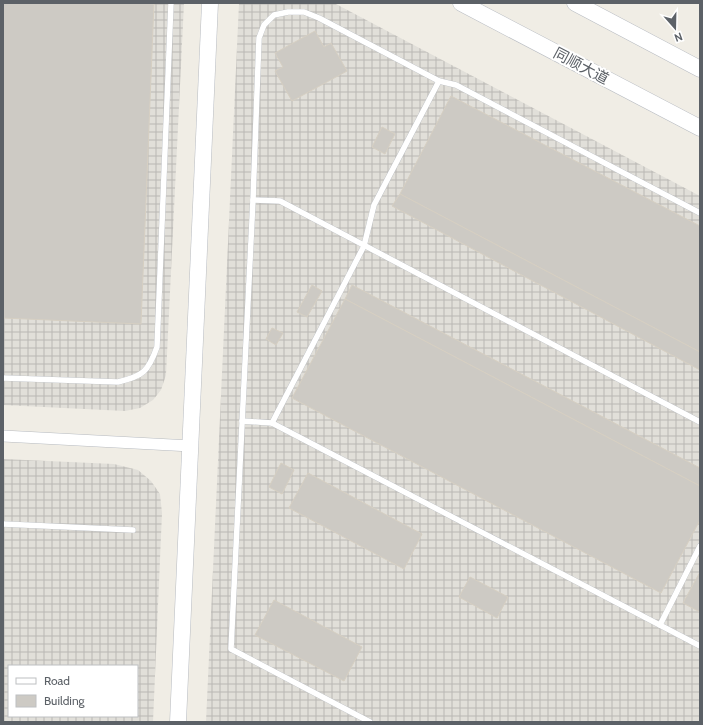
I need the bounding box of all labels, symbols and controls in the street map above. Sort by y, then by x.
north arrow [655,8,695,48]
text: N [672,29,684,45]
street label: 同顺大道 [550,44,612,88]
legend [8,665,138,717]
text: Road [44,673,70,688]
text: Building [44,693,86,708]

